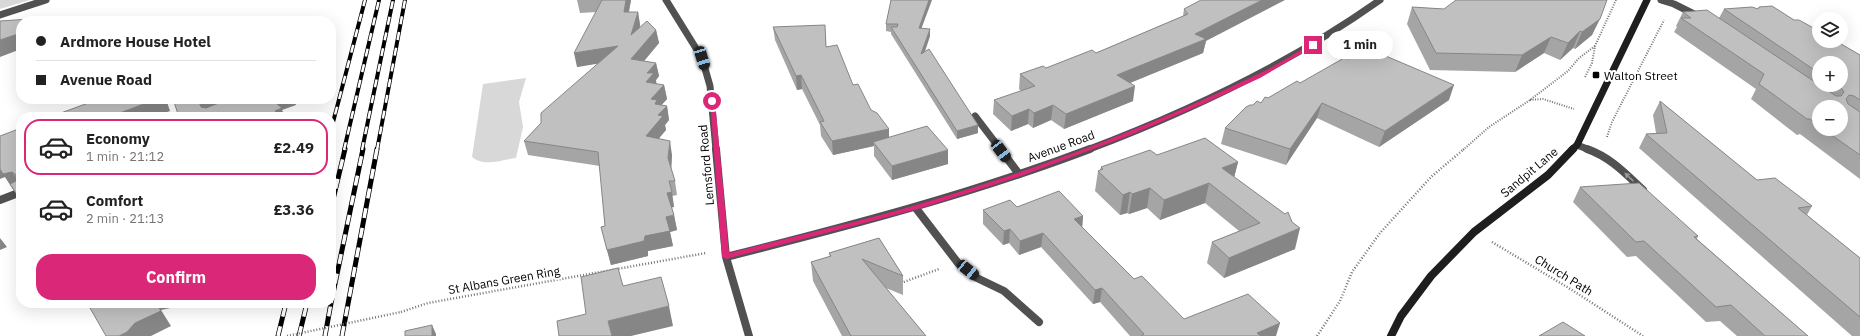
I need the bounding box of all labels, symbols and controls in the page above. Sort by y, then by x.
map controls [1812,12,1848,136]
button: layers [1812,12,1848,48]
callout: 1 min [1327,31,1393,59]
text: Ardmore House Hotel [60,32,211,51]
route end [1304,36,1322,54]
text: 1 min [1343,36,1377,53]
car [693,45,711,71]
button: + [1812,56,1848,92]
place label: Walton Street [1604,68,1678,83]
text: Avenue Road [60,70,152,89]
marker: Walton Street [1591,70,1601,80]
route start [703,92,721,110]
button: − [1812,100,1848,136]
street label: Lemsford Road [695,124,717,206]
street label: Avenue Road [1025,127,1097,165]
icon: car [38,129,74,165]
text: Economy [86,129,150,148]
text: £2.49 [274,138,314,157]
car [989,138,1013,164]
street label: Sandpit Lane [1497,144,1561,200]
text: 1 min · 21:12 [86,148,164,165]
one-way arrow [1623,172,1634,181]
icon: car [38,191,74,227]
text: Comfort [86,191,143,210]
text: £3.36 [274,200,314,219]
text: 2 min · 21:13 [86,210,164,227]
street label: Church Path [1532,251,1596,299]
button: Confirm [36,254,316,300]
car [955,258,981,282]
street label: St Albans Green Ring [447,263,562,297]

